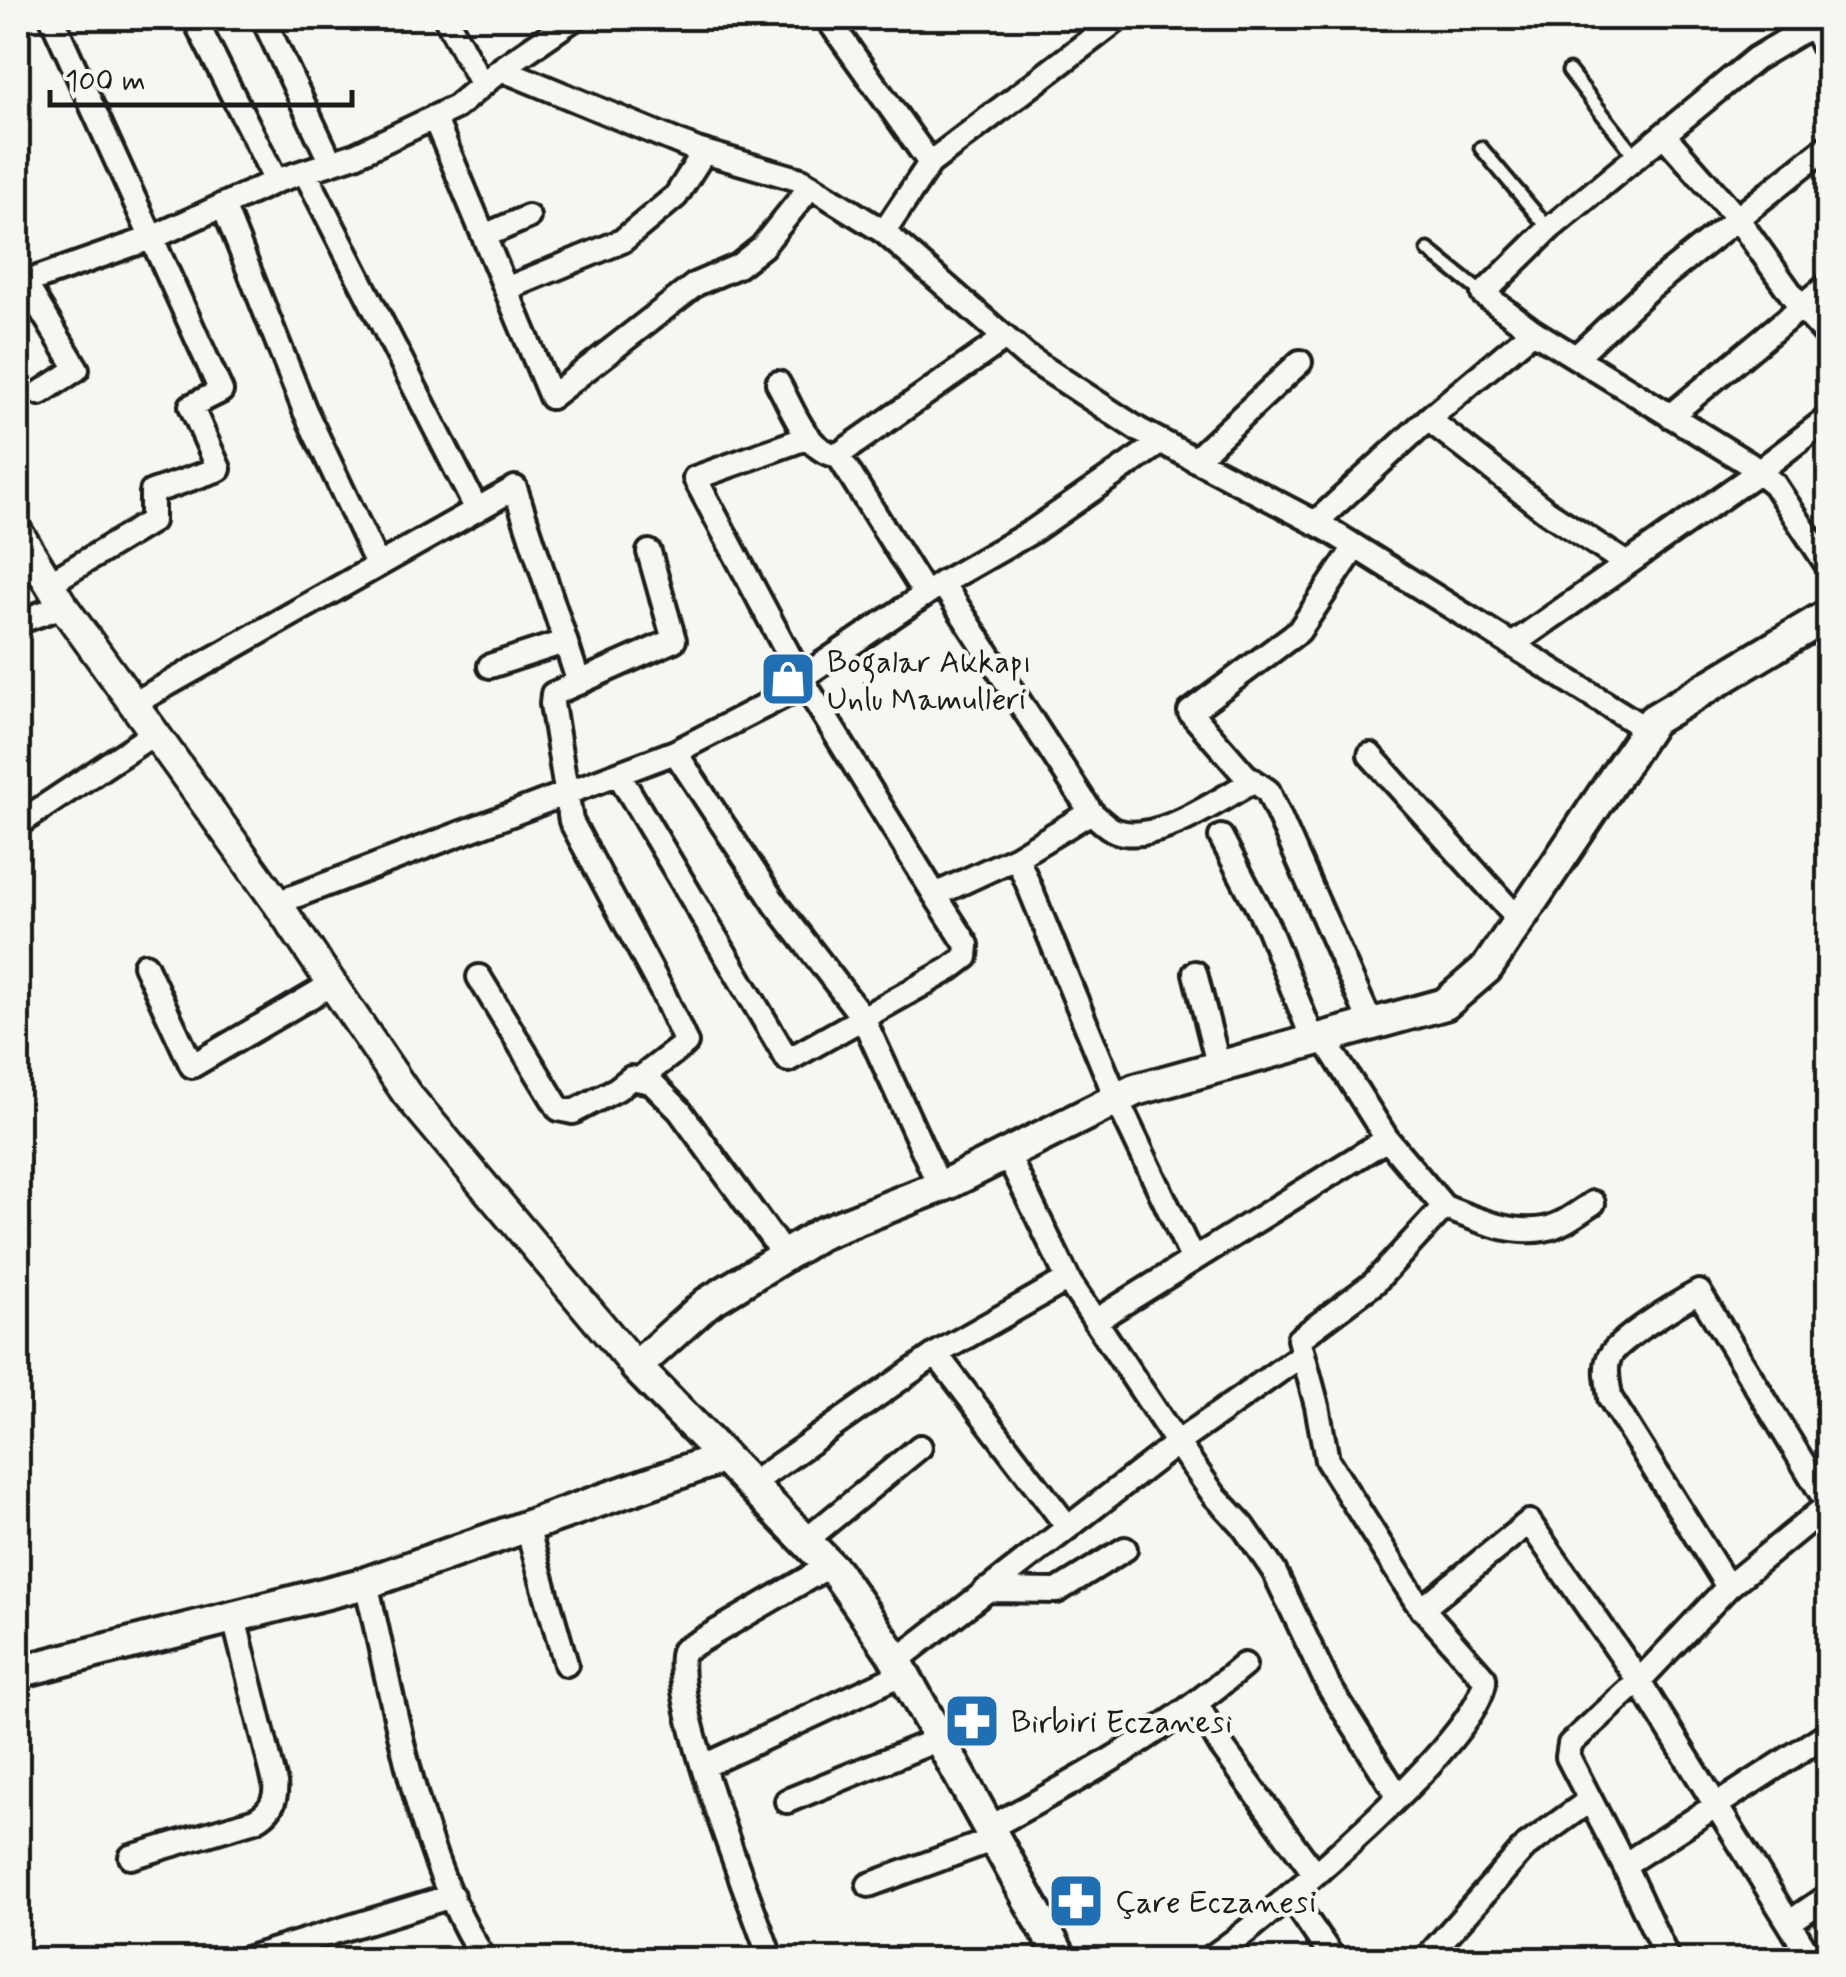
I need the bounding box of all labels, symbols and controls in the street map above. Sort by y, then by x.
scale bar [50,45,352,107]
text: 100 m [65,62,146,101]
place label: Bogalar Akkapı Unlu Mamulleri [827,642,1031,721]
shop icon: Bogalar Akkapı Unlu Mamulleri [758,649,818,709]
pharmacy icon: Birbiri Eczanesi [942,1691,1002,1751]
place label: Birbiri Eczanesi [1011,1702,1233,1744]
pharmacy icon: Çare Eczanesi [1046,1871,1106,1931]
place label: Çare Eczanesi [1115,1882,1316,1924]

